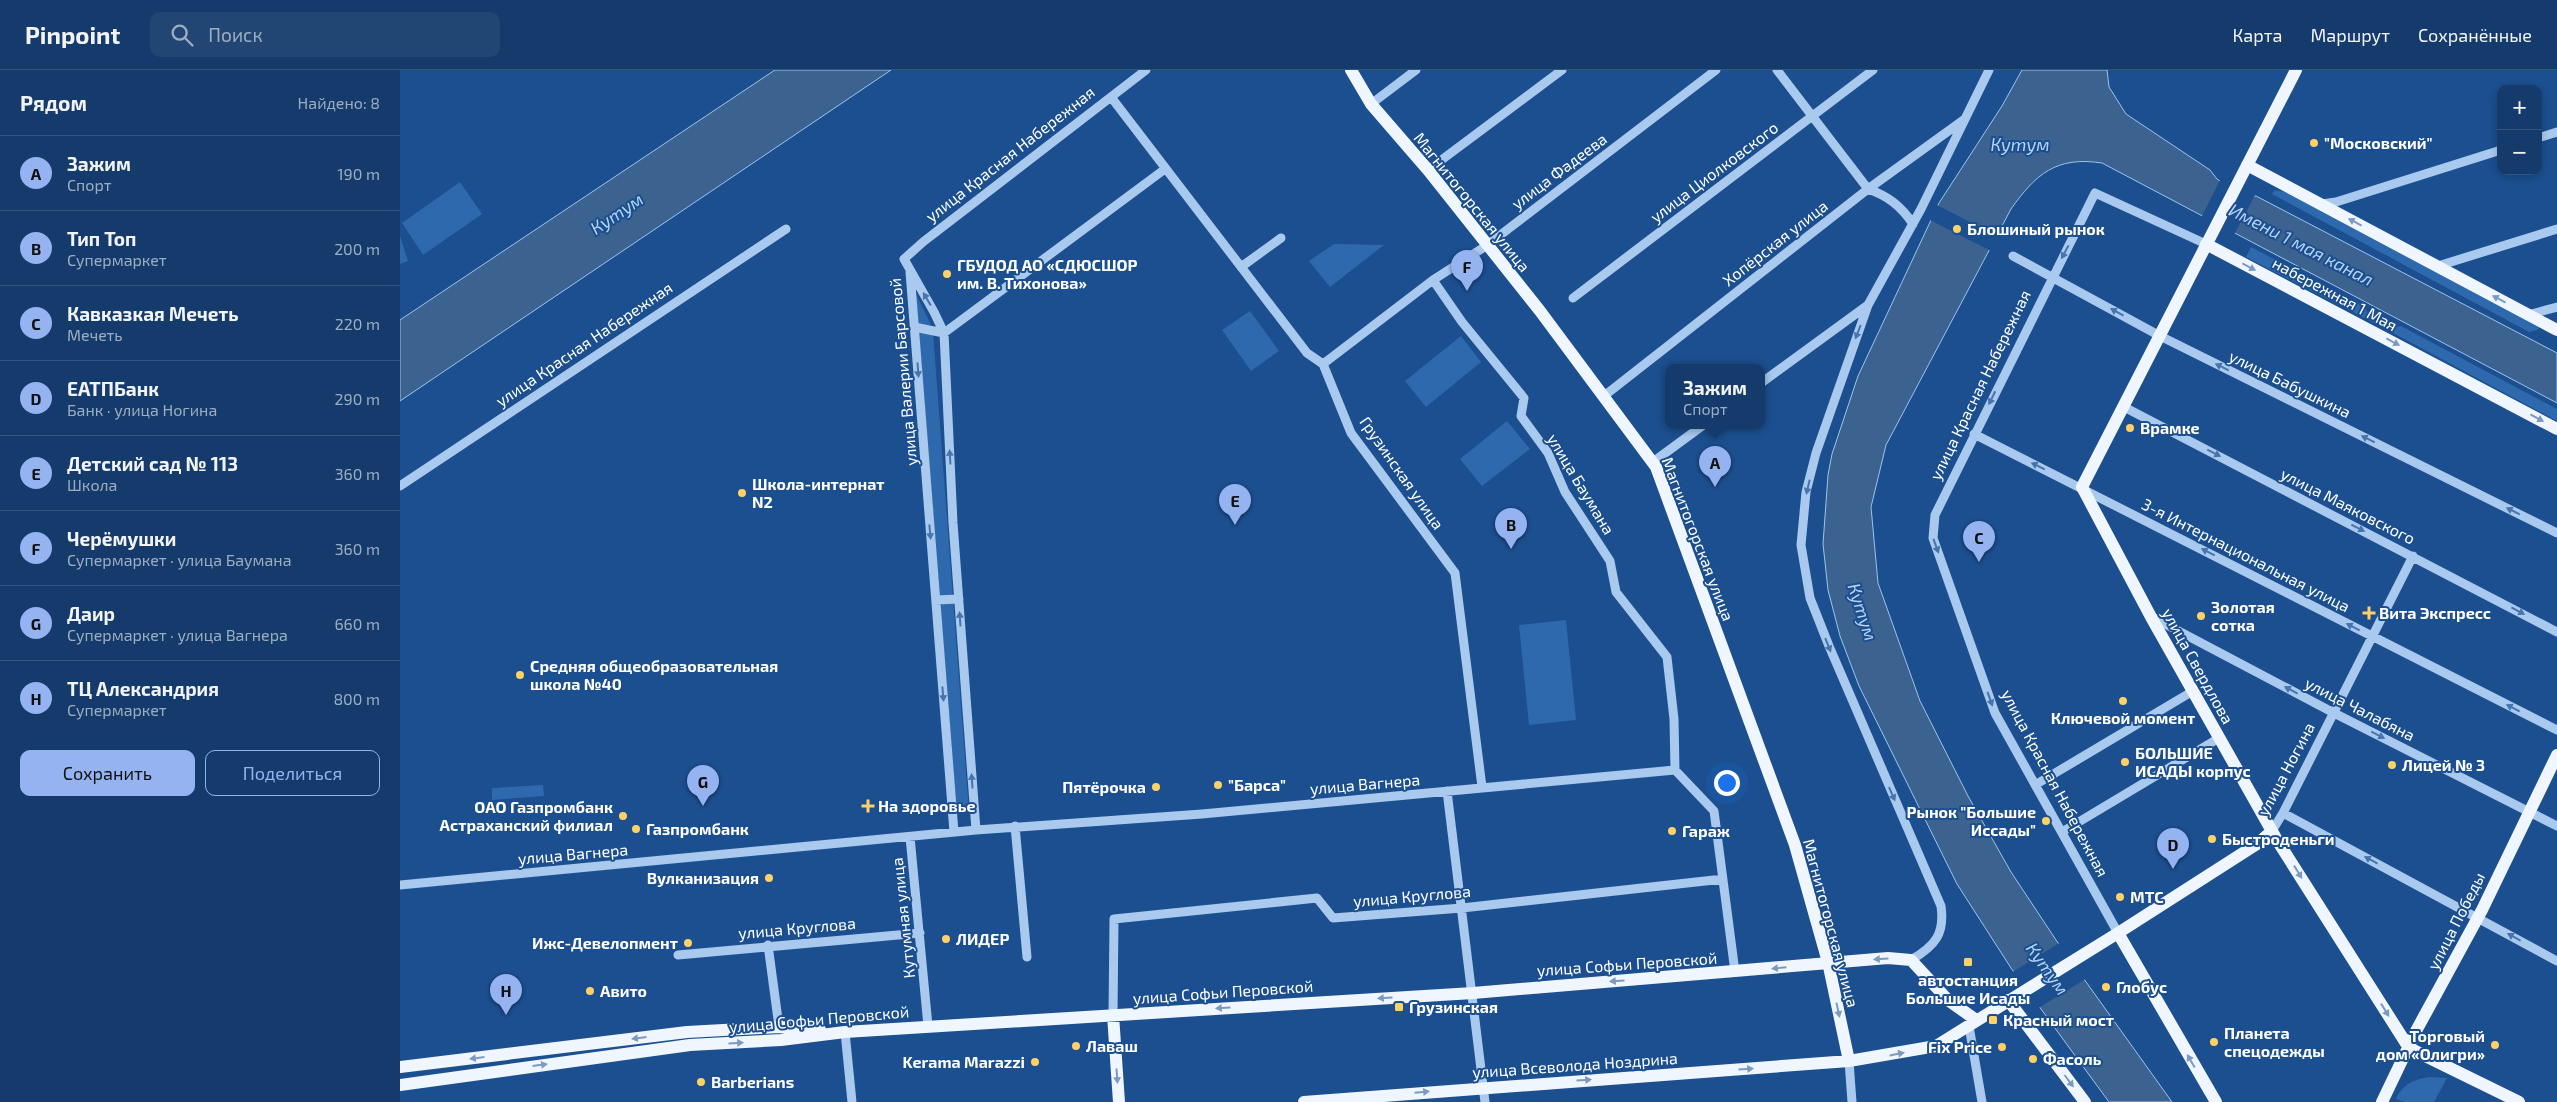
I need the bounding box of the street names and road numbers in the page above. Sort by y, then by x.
street label: улица Красная Набережная [922,82,1098,226]
street label: улица Циолковского [1646,117,1782,227]
street label: Магнитогорская улица [1410,128,1534,276]
street label: улица Фадеева [1507,129,1611,213]
street label: Хопёрская улица [1718,196,1832,290]
street label: набережная 1 Мая [2270,253,2401,334]
street label: улица Красная Набережная [492,277,676,411]
street label: улица Валерии Барсовой [885,277,921,467]
street label: улица Красная Набережная [1925,287,2035,483]
street label: улица Бабушкина [2226,346,2354,422]
street label: Грузинская улица [1356,413,1448,533]
street label: улица Баумана [1543,430,1619,538]
street label: Магнитогорская улица [1658,454,1738,624]
street label: улица Маяковского [2277,463,2419,549]
street label: 3-я Интернациональная улица [2139,494,2353,616]
street label: улица Свердлова [2158,605,2238,727]
street label: улица Чалабяна [2302,673,2418,745]
street label: улица Красная Набережная [1997,686,2113,880]
street label: улица Ногина [2253,719,2319,819]
street label: улица Вагнера [1309,769,1421,799]
street label: Магнитогорская улица [1799,836,1863,1010]
street label: улица Вагнера [517,839,629,869]
street label: Кутумная улица [887,857,919,979]
street label: улица Победы [2423,869,2489,973]
street label: улица Круглова [1352,881,1472,911]
street label: улица Круглова [737,913,857,943]
street label: улица Софьи Перовской [1536,948,1718,980]
street label: улица Софьи Перовской [1132,976,1314,1008]
street label: улица Софьи Перовской [728,1001,910,1037]
street label: улица Всеволода Ноздрина [1472,1048,1678,1082]

